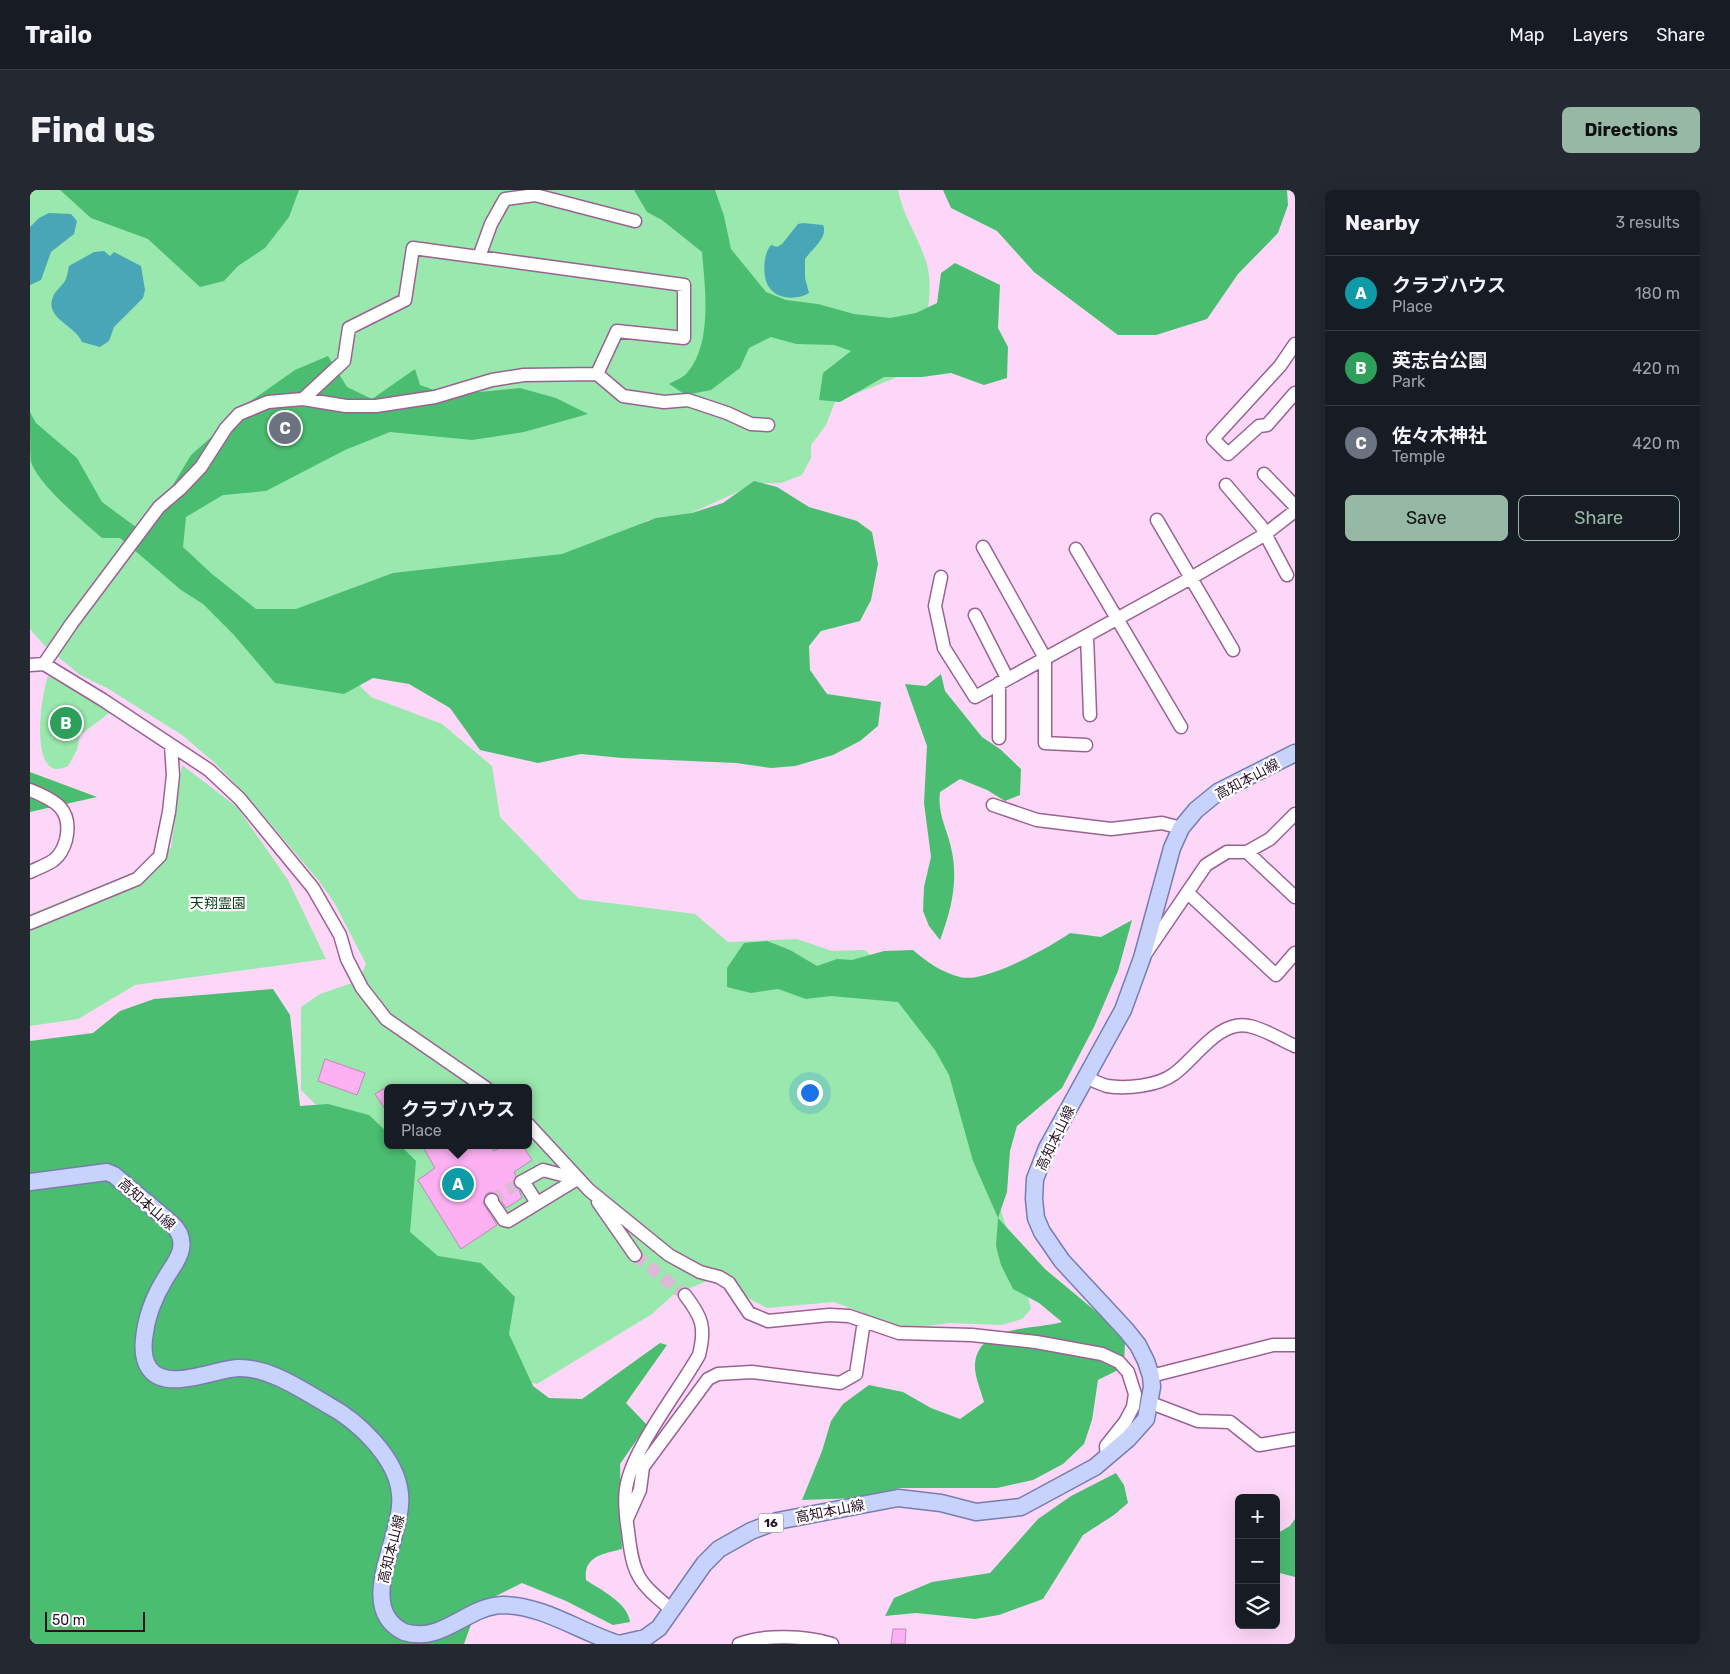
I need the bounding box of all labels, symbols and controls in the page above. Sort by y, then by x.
text: Trailo [25,21,92,49]
text: Map [1510,24,1545,46]
text: Layers [1573,24,1628,46]
text: Share [1656,24,1705,46]
button: Directions [1562,107,1700,153]
text: Find us [30,109,155,151]
text: Nearby [1345,210,1420,235]
text: 3 results [1615,213,1680,232]
text: クラブハウス [1392,274,1506,297]
text: A [1355,284,1367,303]
text: 180 m [1635,284,1680,303]
text: Place [1392,297,1433,316]
text: 英志台公園 [1392,349,1487,372]
text: B [1355,359,1367,378]
text: 420 m [1632,359,1680,378]
text: Park [1392,372,1425,391]
pin: C [269,409,301,447]
text: 佐々木神社 [1392,424,1487,447]
text: C [1355,434,1367,453]
text: 420 m [1632,434,1680,453]
text: Temple [1392,447,1445,466]
button: Save [1345,495,1508,541]
button: Share [1518,495,1680,541]
pin: B [50,704,82,742]
street label: 高知本山線 [1212,756,1282,803]
park label: 天翔霊園 [190,895,246,912]
your location [797,1080,823,1106]
popup [384,1084,532,1149]
text: クラブハウス [401,1098,515,1121]
street label: 高知本山線 [1032,1103,1078,1173]
text: Place [401,1121,442,1140]
pin: A [442,1165,474,1203]
street label: 高知本山線 [115,1175,179,1234]
map controls [1235,1494,1280,1629]
button: + [1235,1494,1280,1539]
street label: 高知本山線 [794,1496,866,1527]
street label: 高知本山線 [375,1513,408,1585]
road number: 16 [758,1514,784,1532]
button: − [1235,1539,1280,1584]
button: layers [1235,1584,1280,1629]
scale bar [45,1609,145,1632]
text: 50 m [52,1612,85,1629]

